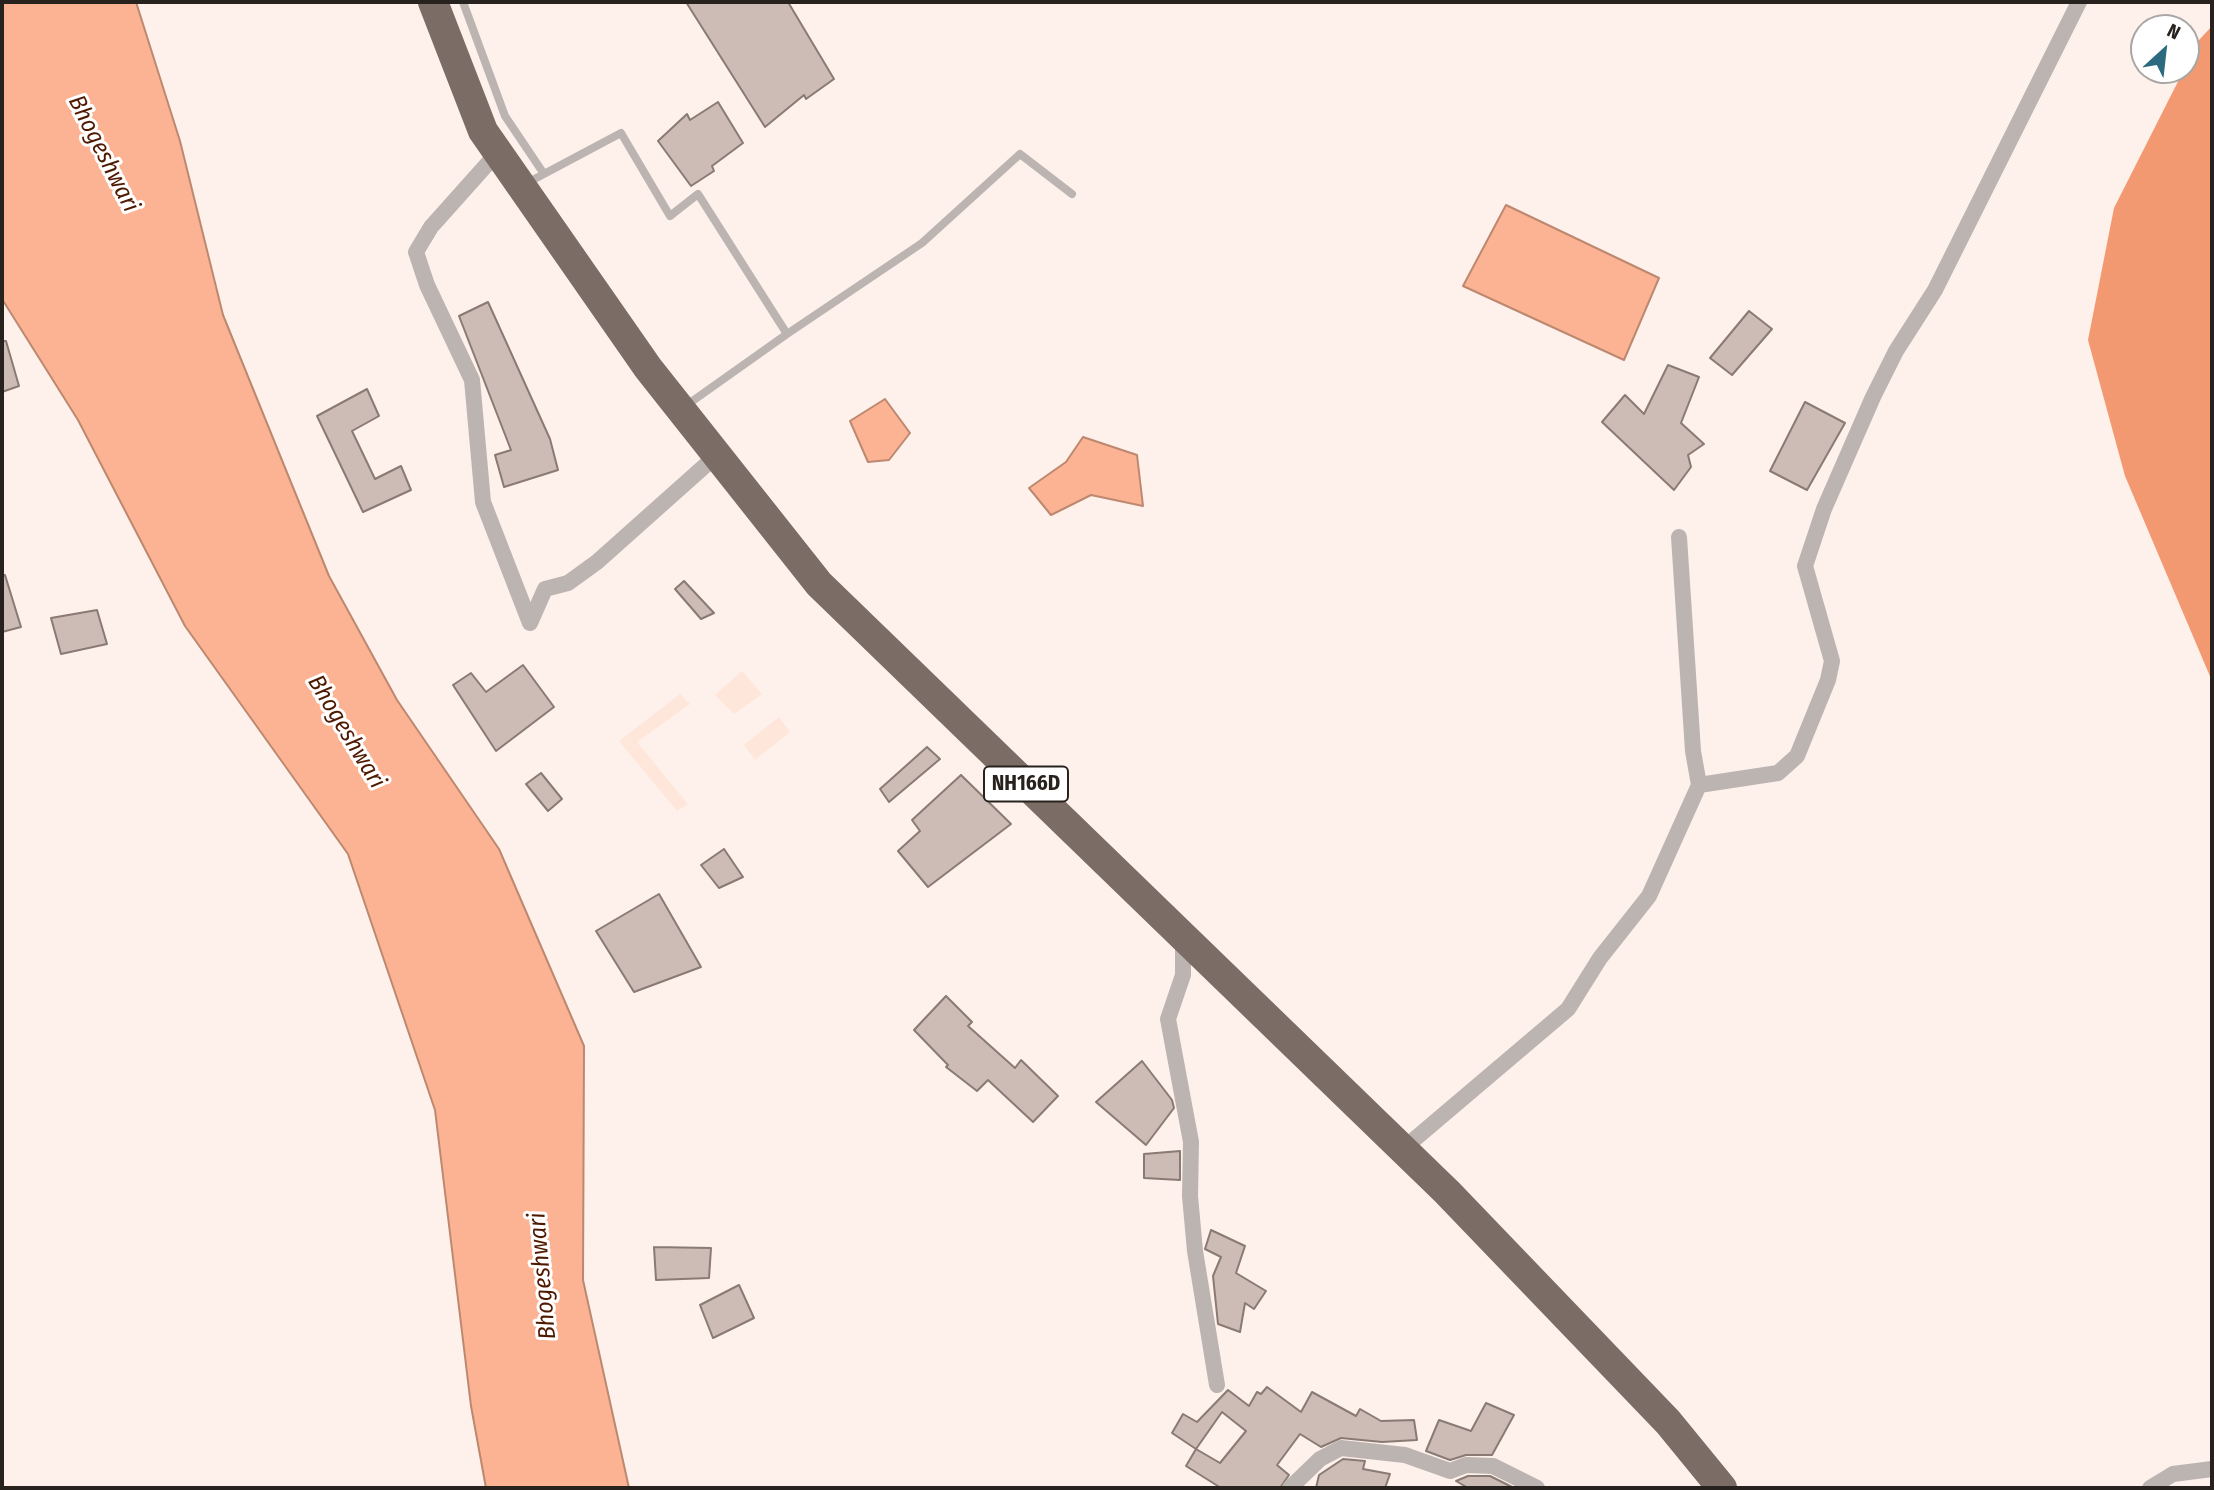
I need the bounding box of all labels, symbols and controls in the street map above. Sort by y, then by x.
north arrow [2130,14,2200,84]
text: N [2164,19,2184,44]
water label: Bhogeshwari [61,91,145,217]
water label: Bhogeshwari [301,670,391,794]
road number: NH166D [984,766,1068,802]
water label: Bhogeshwari [523,1211,563,1341]

